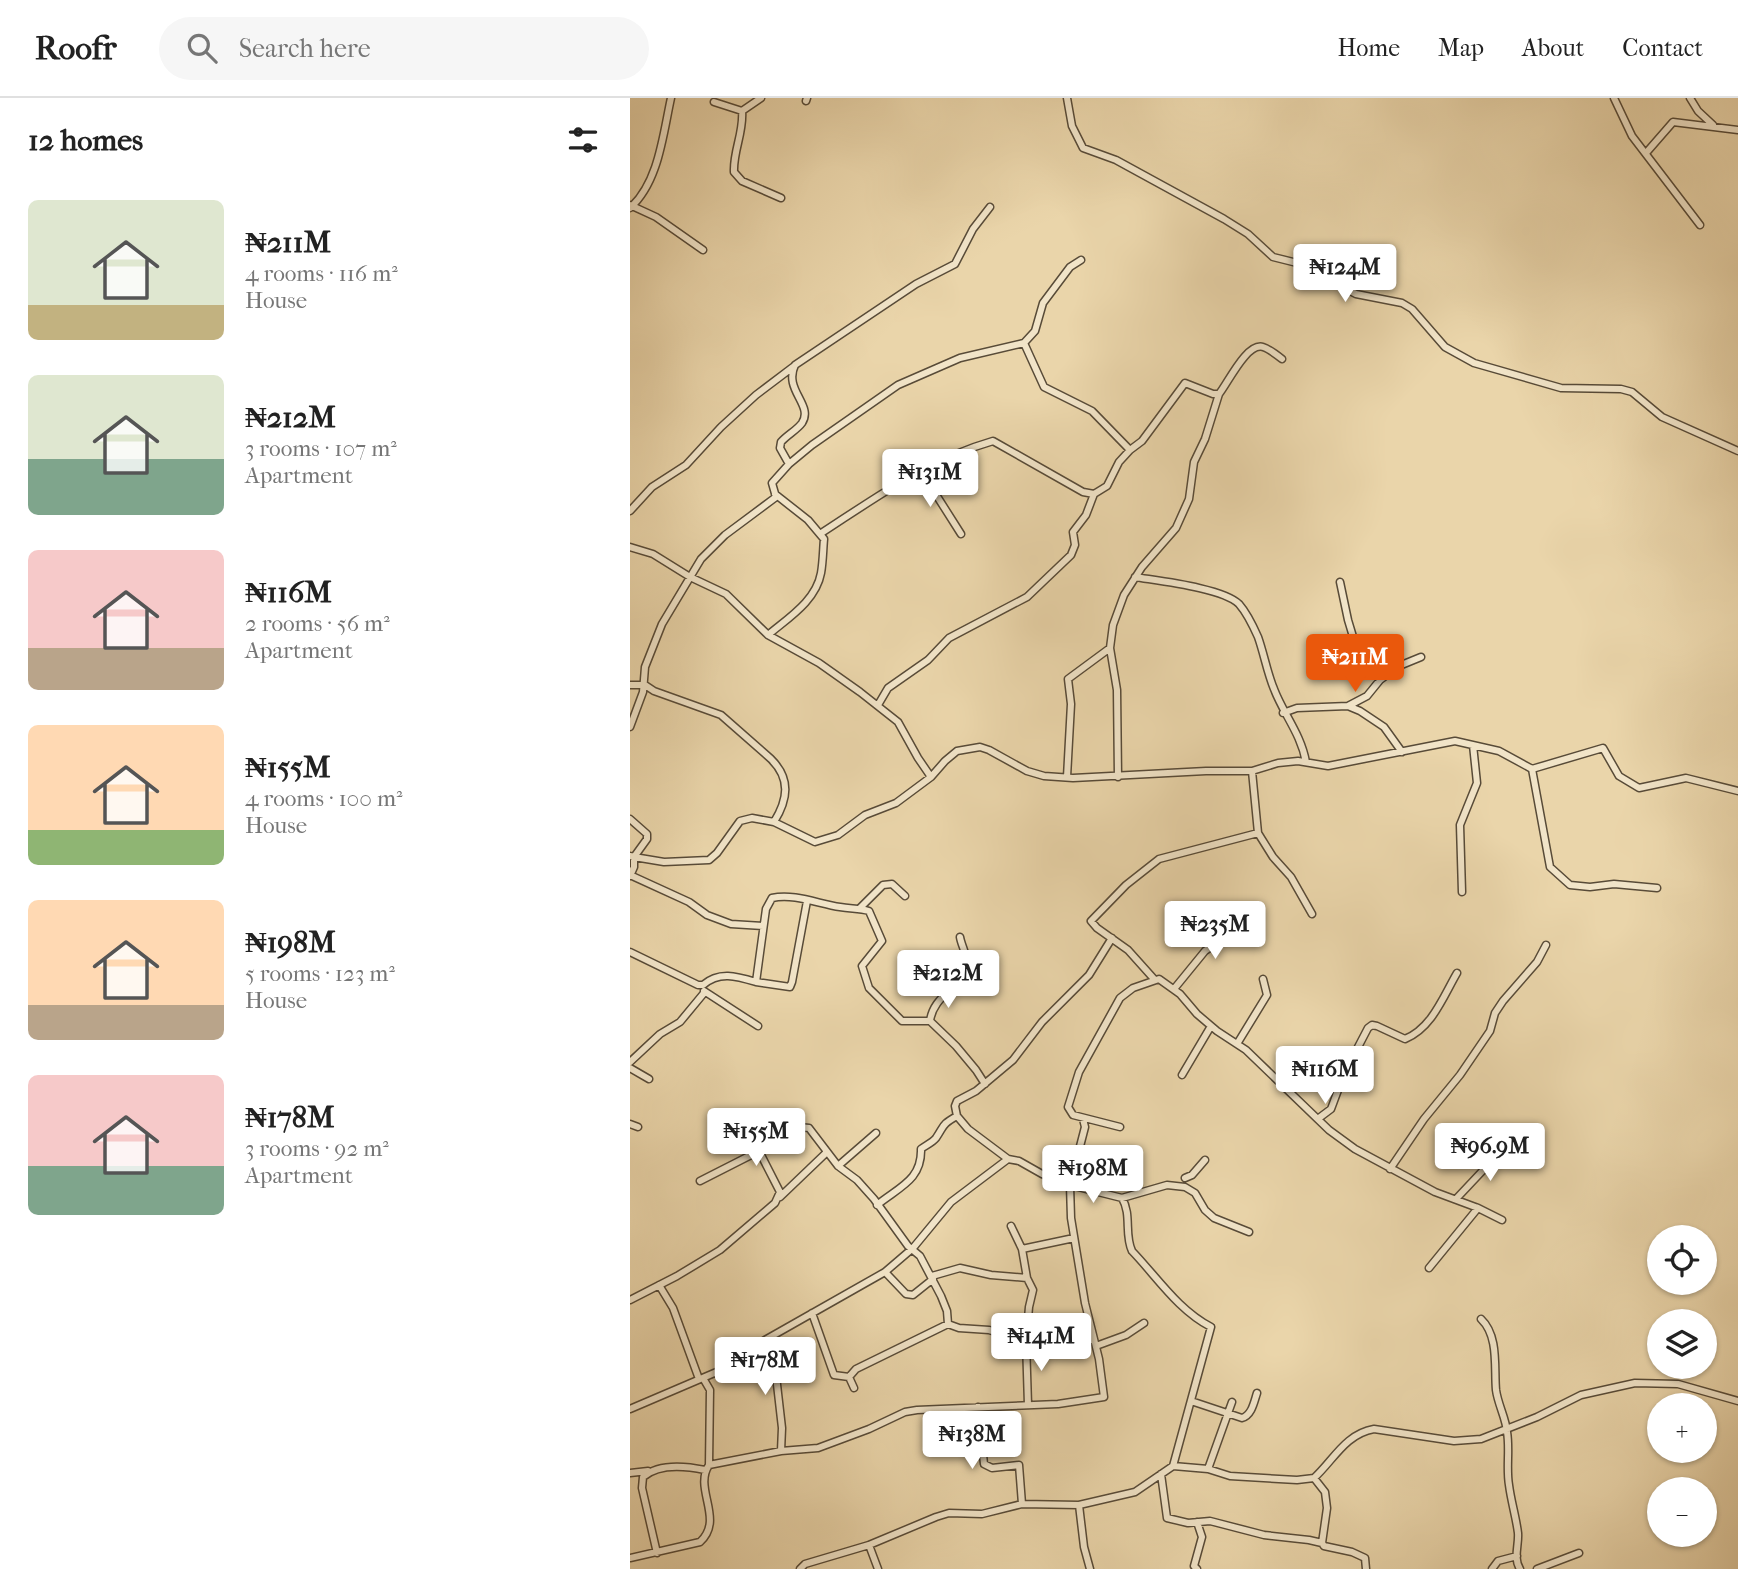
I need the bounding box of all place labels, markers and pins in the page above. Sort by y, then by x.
pin: ₦124M [1296,244,1394,304]
pin: ₦131M [881,450,979,509]
pin: ₦211M [1306,634,1404,694]
pin: ₦235M [1166,902,1264,961]
pin: ₦212M [899,950,997,1010]
pin: ₦116M [1276,1046,1374,1106]
pin: ₦155M [707,1108,805,1168]
pin: ₦96.9M [1433,1124,1547,1183]
pin: ₦198M [1044,1146,1142,1205]
pin: ₦141M [992,1314,1090,1373]
pin: ₦178M [716,1338,814,1397]
pin: ₦138M [923,1412,1021,1471]

